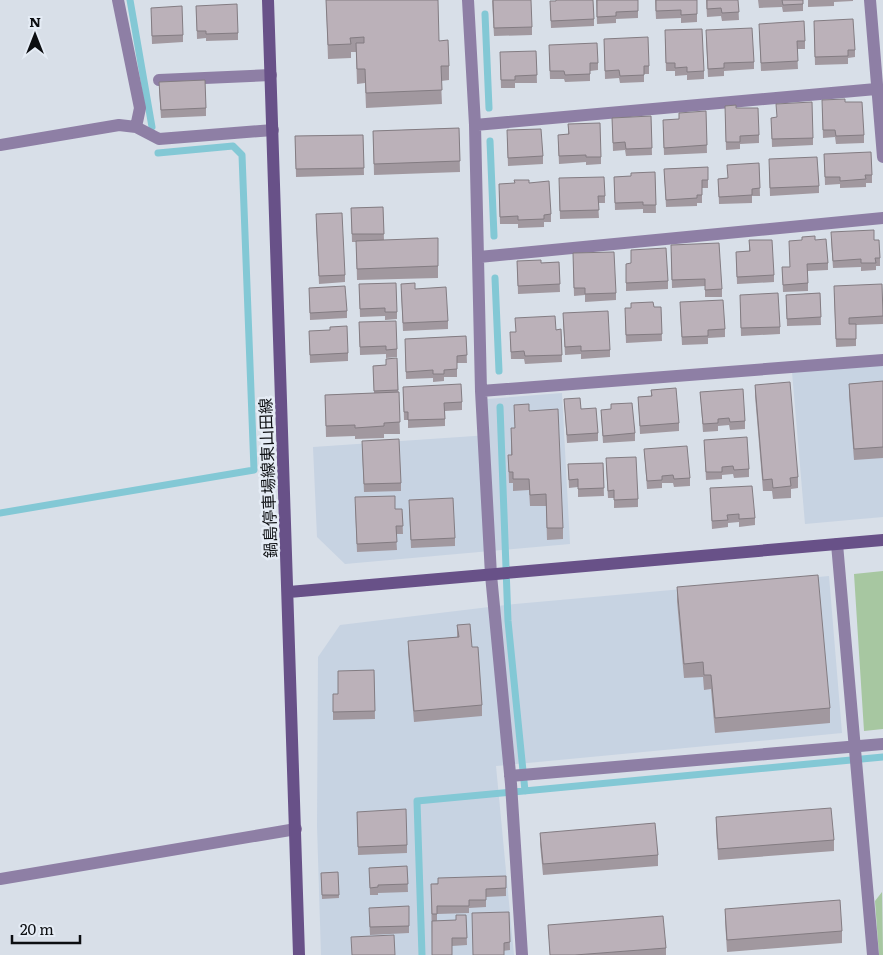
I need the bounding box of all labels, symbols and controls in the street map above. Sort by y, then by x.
north arrow [10,10,60,60]
text: N [29,11,41,31]
street label: 鍋島停車場線東山田線 [252,398,282,558]
scale bar [12,912,80,944]
text: 20 m [20,917,54,940]

